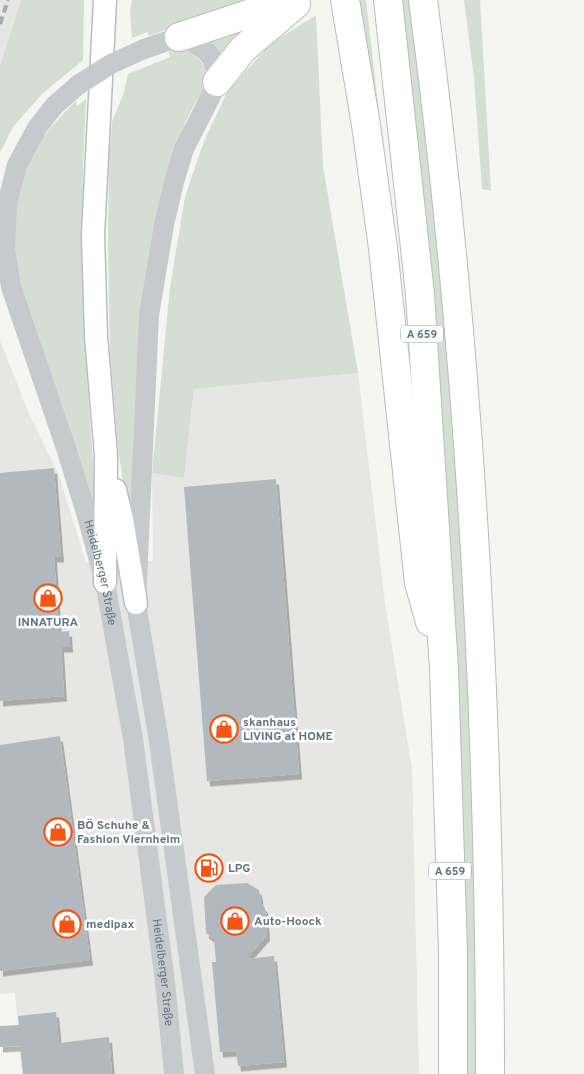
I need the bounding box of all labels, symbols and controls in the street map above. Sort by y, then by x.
road number: A 659 [401,326,443,342]
street label: Heidelberger Straße [79,518,120,627]
shop icon: INNATURA [33,583,63,613]
place label: INNATURA [18,615,79,631]
shop icon: skanhaus LIVING at HOME [209,714,239,744]
place label: skanhaus LIVING at HOME [243,715,333,745]
shop icon: BÖ Schuhe & Fashion Viernheim [43,817,73,847]
place label: BÖ Schuhe & Fashion Viernheim [77,818,180,848]
fuel station icon: LPG [194,853,224,883]
place label: LPG [228,861,251,877]
road number: A 659 [429,862,471,879]
shop icon: Auto-Hoock [220,906,250,936]
shop icon: medipax [52,909,82,939]
place label: Auto-Hoock [254,914,322,930]
place label: medipax [86,917,135,933]
street label: Heidelberger Straße [148,918,176,1027]

